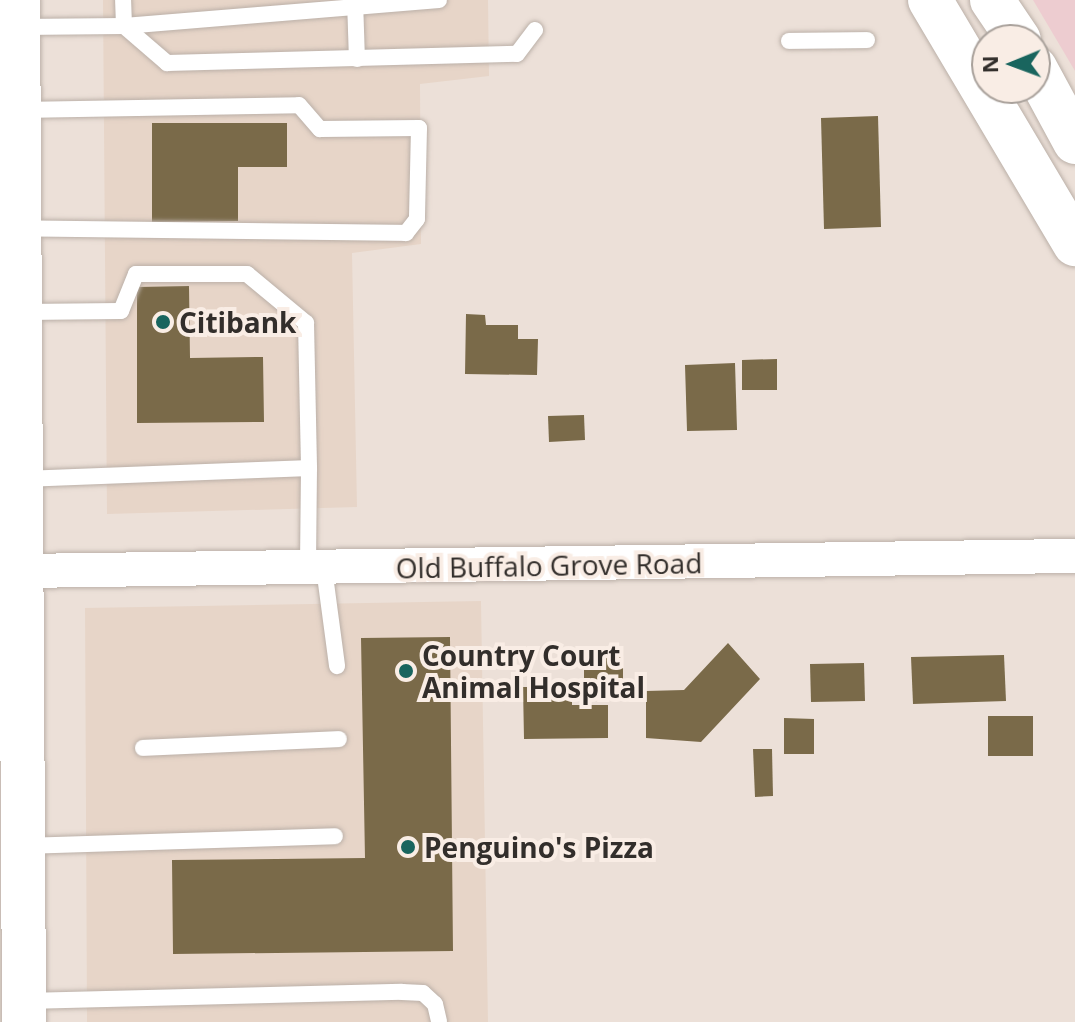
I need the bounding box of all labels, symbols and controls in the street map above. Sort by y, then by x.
north arrow [971,24,1051,104]
text: N [974,55,1004,74]
place label: Citibank [179,305,296,339]
marker: Citibank [154,313,172,331]
street label: Old Buffalo Grove Road [395,546,703,584]
place label: Country Court Animal Hospital [422,638,645,704]
marker: Country Court Animal Hospital [397,662,415,680]
place label: Penguino's Pizza [424,830,654,864]
marker: Penguino's Pizza [399,838,417,856]

